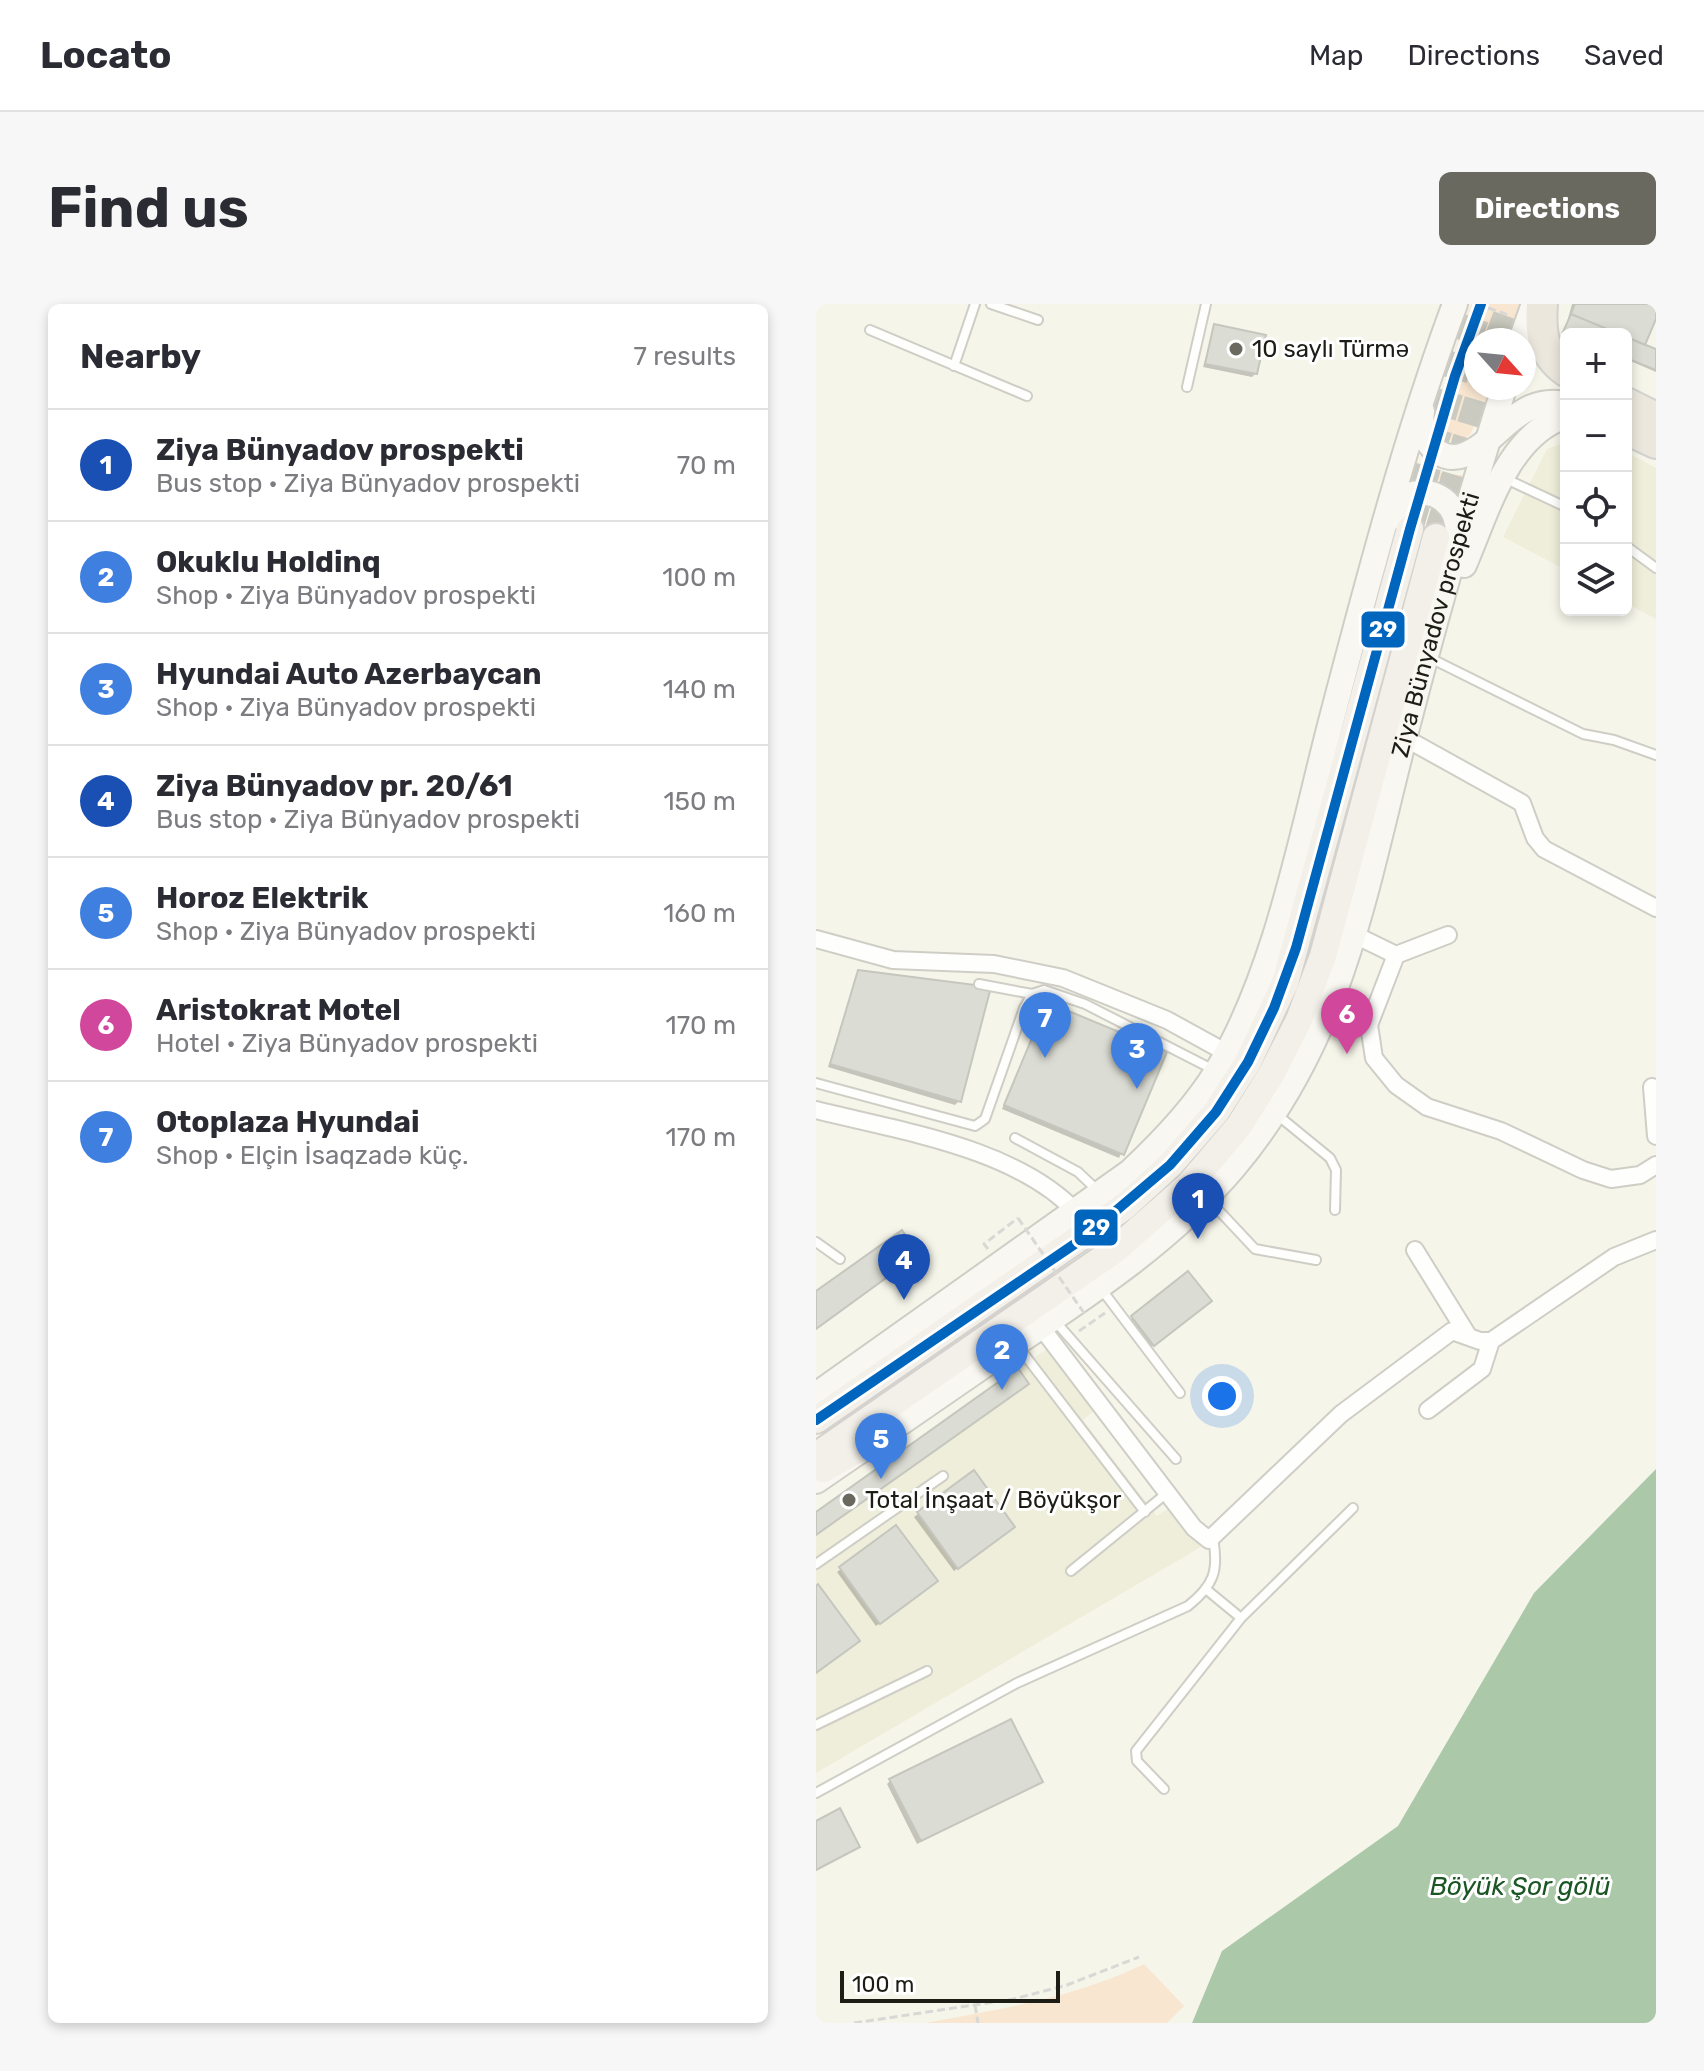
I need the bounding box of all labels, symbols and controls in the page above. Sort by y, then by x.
text: Locato [40,32,171,78]
text: Map [1309,39,1363,72]
text: Directions [1407,39,1540,72]
text: Saved [1584,39,1664,72]
button: Directions [1439,172,1656,245]
text: Find us [48,175,249,241]
north arrow [1464,328,1536,400]
map controls [1560,328,1632,616]
button: + [1560,328,1632,400]
place label: 10 saylı Türmə [1252,335,1409,363]
text: Nearby [80,336,201,377]
marker: 10 saylı Türmə [1227,340,1245,358]
text: 7 results [633,341,736,372]
button: − [1560,400,1632,472]
text: Ziya Bünyadov prospekti [156,432,524,468]
text: 1 [100,450,112,481]
text: 70 m [677,450,736,481]
text: Bus stop · Ziya Bünyadov prospekti [156,468,580,499]
button: locate [1560,472,1632,544]
street label: Ziya Bünyadov prospekti [1386,489,1486,760]
text: Okuklu Holdinq [156,544,381,580]
button: layers [1560,544,1632,616]
text: 2 [98,562,114,593]
text: 100 m [662,562,736,593]
text: Shop · Ziya Bünyadov prospekti [156,580,536,611]
line badge: 29 [1360,610,1406,649]
text: 29 [1369,616,1397,643]
text: Hyundai Auto Azerbaycan [156,656,542,692]
text: 3 [97,674,115,705]
text: 140 m [663,674,736,705]
text: Shop · Ziya Bünyadov prospekti [156,692,536,723]
text: Ziya Bünyadov pr. 20/61 [156,768,513,804]
text: 4 [97,786,115,817]
text: 150 m [663,786,736,817]
text: Bus stop · Ziya Bünyadov prospekti [156,804,580,835]
text: Horoz Elektrik [156,880,368,916]
text: 5 [98,898,114,929]
text: 160 m [663,898,736,929]
text: Shop · Ziya Bünyadov prospekti [156,916,536,947]
pin: 6 [1321,988,1373,1054]
text: Aristokrat Motel [156,992,401,1028]
pin: 7 [1019,992,1071,1058]
text: 6 [98,1010,114,1041]
text: 170 m [666,1010,736,1041]
pin: 3 [1111,1023,1163,1089]
text: Hotel · Ziya Bünyadov prospekti [156,1028,538,1059]
text: Otoplaza Hyundai [156,1104,420,1140]
text: 7 [99,1122,113,1153]
text: 170 m [666,1122,736,1153]
text: Shop · Elçin İsaqzadə küç. [156,1140,469,1171]
pin: 1 [1172,1173,1224,1239]
line badge: 29 [1073,1208,1119,1247]
text: 29 [1082,1214,1110,1241]
pin: 4 [878,1234,930,1300]
pin: 2 [976,1324,1028,1390]
your location [1202,1376,1242,1416]
pin: 5 [855,1413,907,1479]
place label: Total İnşaat / Böyükşor [865,1486,1121,1514]
marker: Total İnşaat / Böyükşor [840,1491,858,1509]
water label: Böyük Şor gölü [1430,1871,1610,1902]
scale bar [840,1967,1060,2003]
text: 100 m [852,1971,914,1998]

